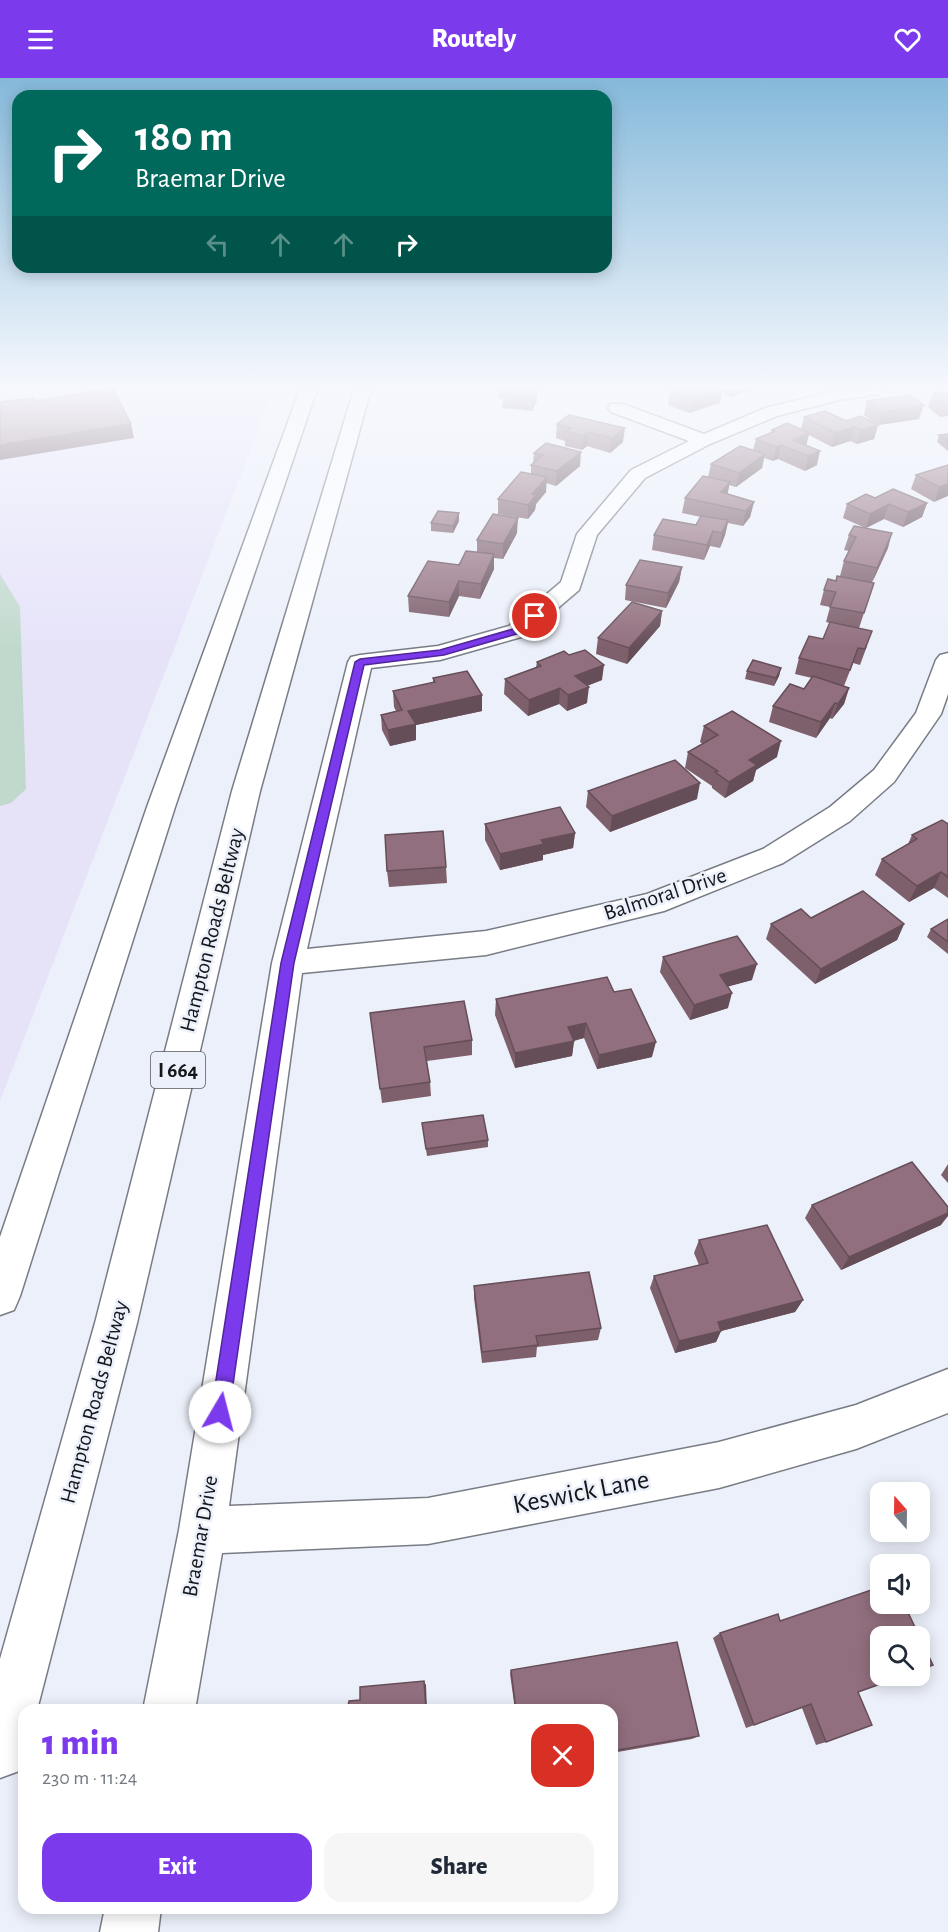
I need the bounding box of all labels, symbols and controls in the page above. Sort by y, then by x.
icon: menu [24,23,57,56]
icon: heart [891,23,924,56]
text: Routely [432,25,516,52]
icon: right [36,114,114,192]
text: 180 m [135,116,233,158]
text: Braemar Drive [135,165,286,192]
icon: left [201,228,234,261]
icon: ahead [264,228,297,261]
icon: ahead [327,228,360,261]
icon: right [390,228,423,261]
pin [509,590,560,641]
icon: arrive [518,599,551,632]
street label: Hampton Roads Beltway [176,825,248,1034]
street label: Balmoral Drive [601,864,729,924]
road number: I 664 [151,1052,205,1088]
street label: Hampton Roads Beltway [56,1298,132,1506]
position arrow [188,1380,252,1444]
street label: Keswick Lane [511,1466,651,1518]
street label: Braemar Drive [179,1474,221,1598]
north arrow [870,1482,930,1542]
map controls [870,1482,930,1686]
button: sound [870,1554,930,1614]
button: search [870,1626,930,1686]
button: close [531,1724,594,1787]
text: 1 min [42,1725,119,1761]
text: 230 m · 11:24 [42,1768,137,1788]
button: Exit [42,1833,312,1902]
button: Share [324,1833,594,1902]

